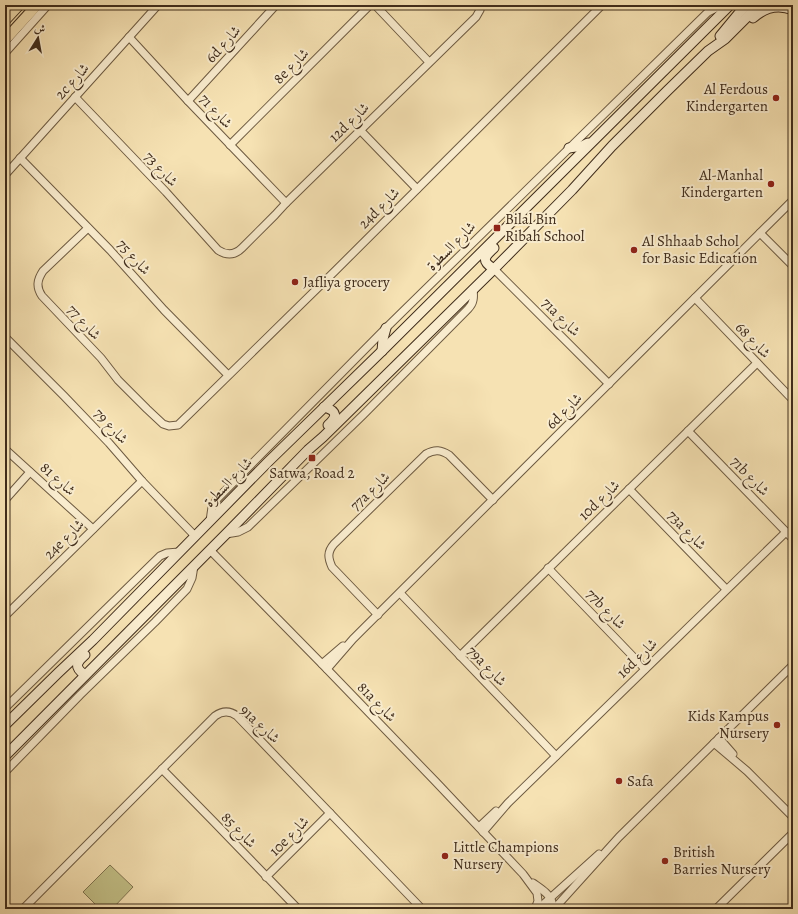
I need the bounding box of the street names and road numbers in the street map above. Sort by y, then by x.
street label: 6d شارع [201,21,247,69]
street label: 8e شارع [269,44,315,90]
street label: 2c شارع [50,59,96,105]
street label: شارع 71 [193,89,237,135]
street label: 12d شارع [324,98,376,148]
street label: شارع 73 [137,147,182,193]
street label: 24d شارع [354,183,406,235]
street label: شارع السطوة [422,217,482,277]
street label: شارع 75 [110,235,155,281]
street label: 71a شارع [535,293,585,343]
street label: شارع 77 [60,300,106,346]
street label: شارع 68 [729,318,775,365]
street label: 6d شارع [541,388,589,436]
street label: شارع 79 [87,404,133,450]
street label: 71b شارع [724,452,774,502]
street label: شارع السطوة [199,453,259,513]
street label: شارع 81 [34,458,80,503]
street label: 77a شارع [346,467,397,517]
street label: 10d شارع [574,475,626,527]
street label: 73a شارع [661,506,711,556]
street label: 24e شارع [39,514,91,566]
street label: 77b شارع [580,584,630,636]
street label: 16d شارع [612,634,664,684]
street label: 79a شارع [461,641,511,693]
street label: 81a شارع [351,678,401,728]
street label: 91a شارع [234,700,284,750]
street label: شارع 85 [215,808,261,854]
street label: 10e شارع [265,812,315,862]

